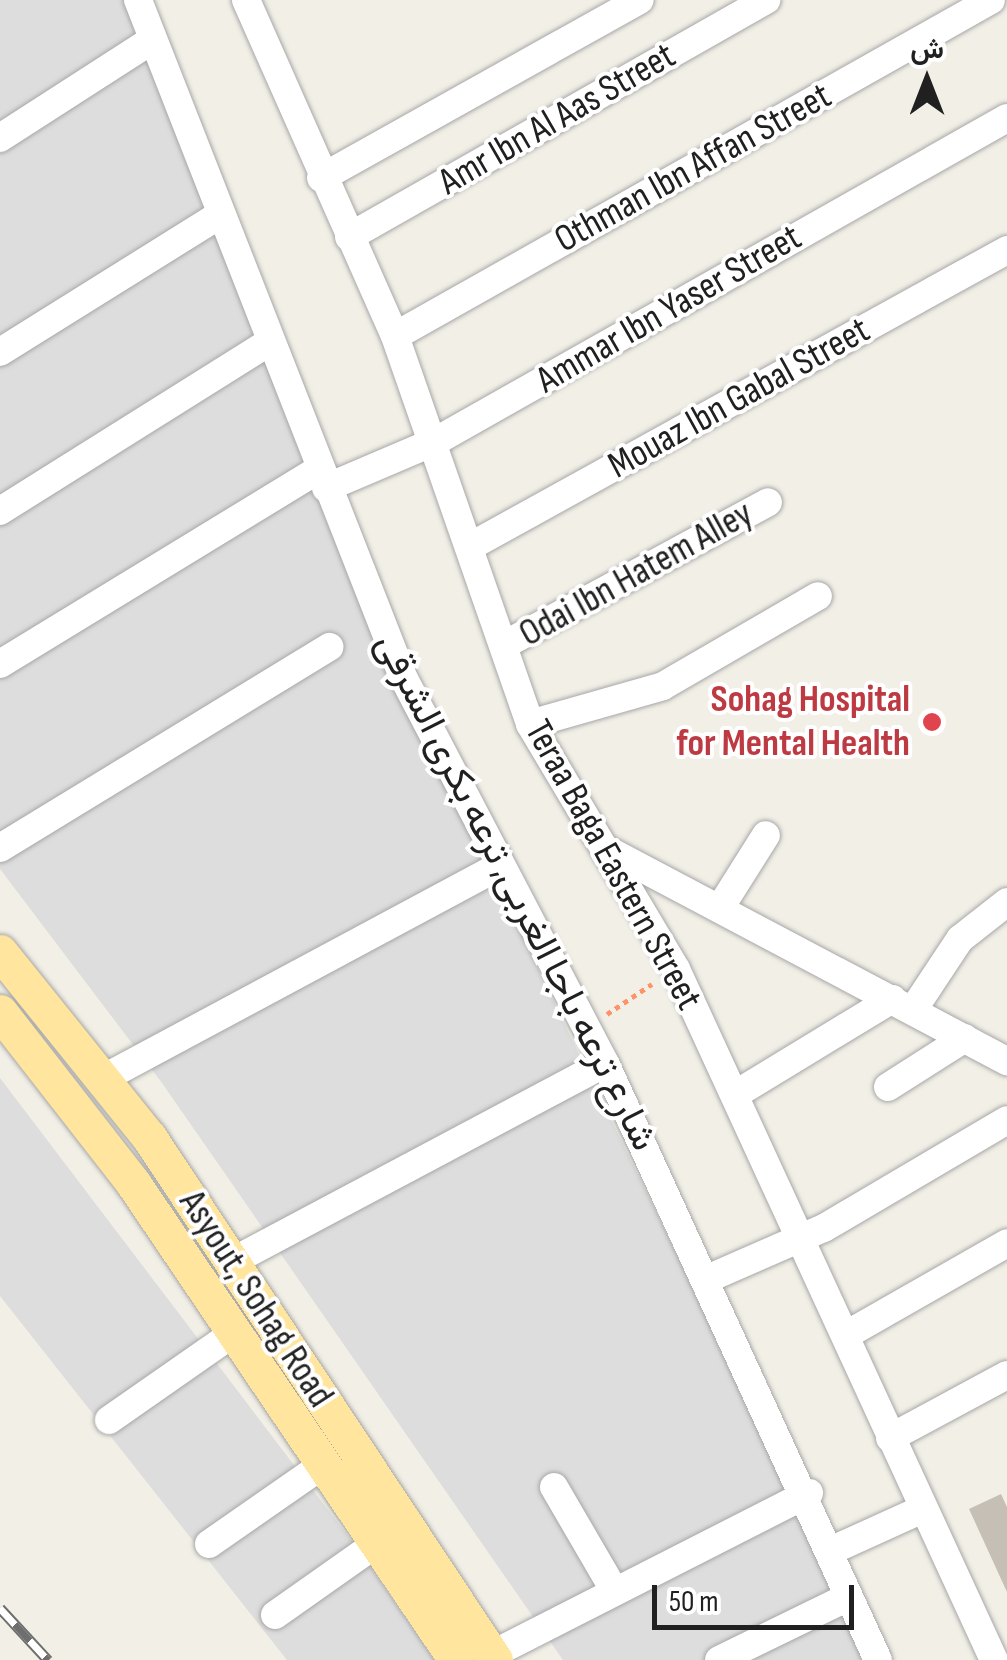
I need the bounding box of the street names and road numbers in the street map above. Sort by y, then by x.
street label: Amr Ibn Al Aas Street [431,33,683,205]
street label: Othman Ibn Affan Street [547,73,839,263]
street label: Ammar Ibn Yaser Street [529,215,809,403]
street label: Mouaz Ibn Gabal Street [601,307,877,489]
street label: Odai Ibn Hatem Alley [511,491,761,657]
street label: شارع ترعه باجا الغربى, ترعه بكرى الشرقى [365,626,667,1158]
street label: Teraa Baga Eastern Street [514,712,712,1018]
street label: Asyout, Sohag Road [169,1182,343,1416]

